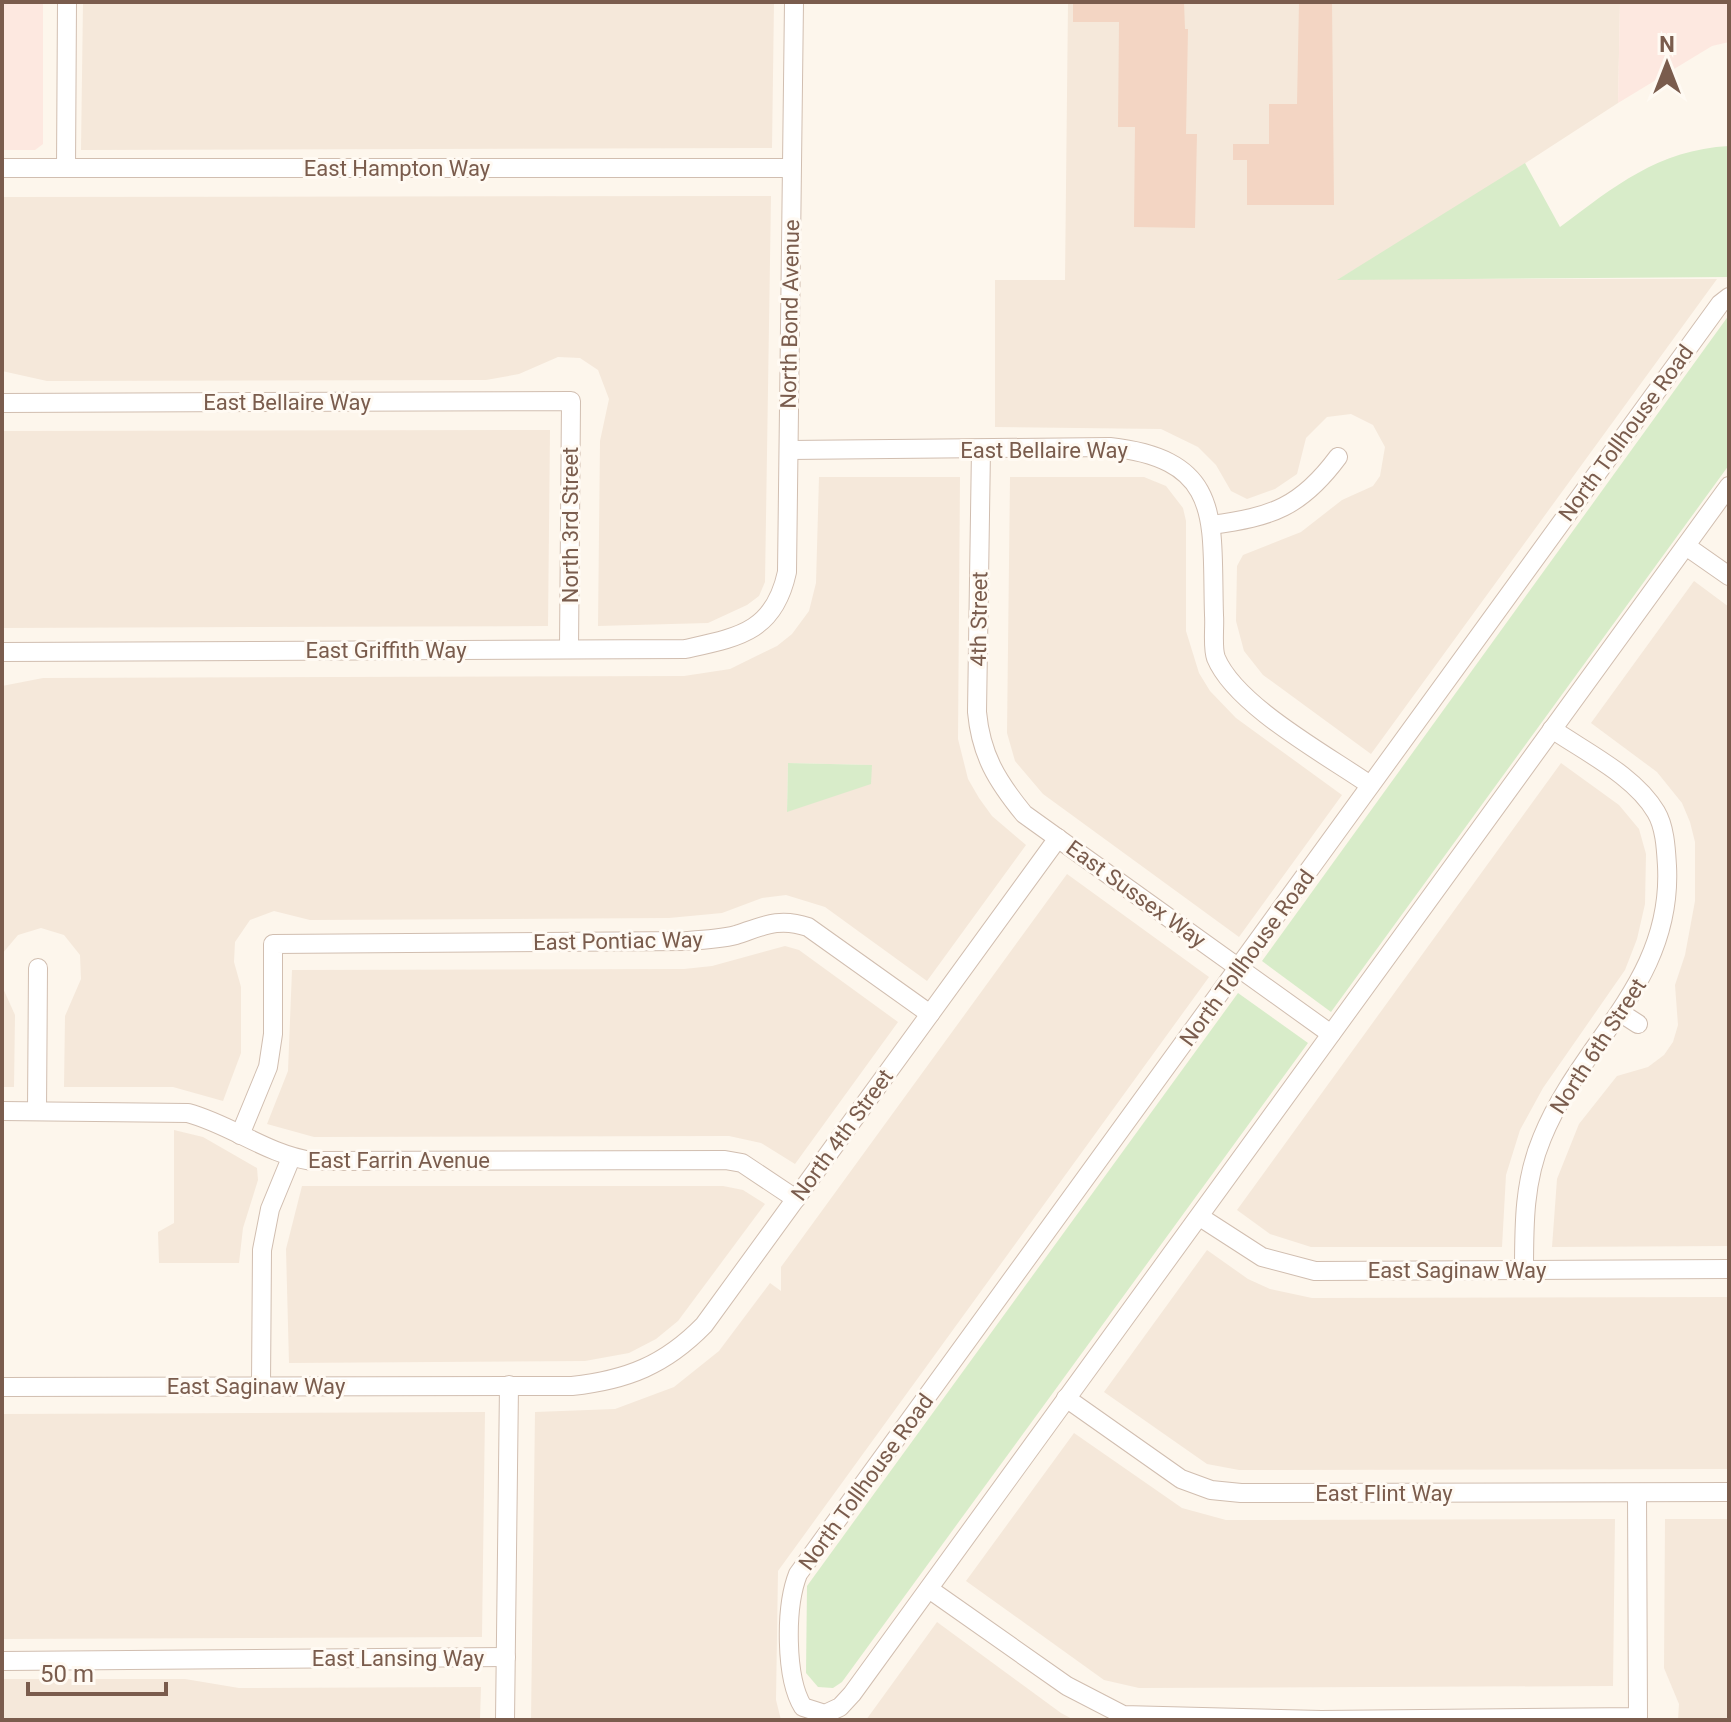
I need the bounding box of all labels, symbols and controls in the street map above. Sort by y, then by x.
north arrow [1627,24,1707,104]
text: N [1659,32,1675,57]
street label: East Hampton Way [304,156,491,181]
street label: North Bond Avenue [776,219,804,409]
street label: North Tollhouse Road [1554,340,1698,526]
street label: East Bellaire Way [203,390,371,415]
street label: East Bellaire Way [960,438,1128,463]
street label: North 3rd Street [558,447,583,603]
street label: 4th Street [966,571,992,667]
street label: East Griffith Way [305,638,467,663]
street label: East Sussex Way [1062,835,1211,953]
street label: North Tollhouse Road [1175,865,1319,1051]
street label: East Pontiac Way [533,927,704,955]
street label: North 6th Street [1545,974,1651,1118]
street label: North 4th Street [786,1064,898,1206]
street label: East Farrin Avenue [308,1148,490,1173]
street label: East Saginaw Way [1368,1258,1547,1283]
street label: East Saginaw Way [167,1374,346,1399]
street label: North Tollhouse Road [794,1389,938,1575]
street label: East Flint Way [1315,1481,1453,1506]
scale bar [28,1646,166,1696]
street label: East Lansing Way [312,1646,485,1671]
text: 50 m [40,1660,94,1688]

